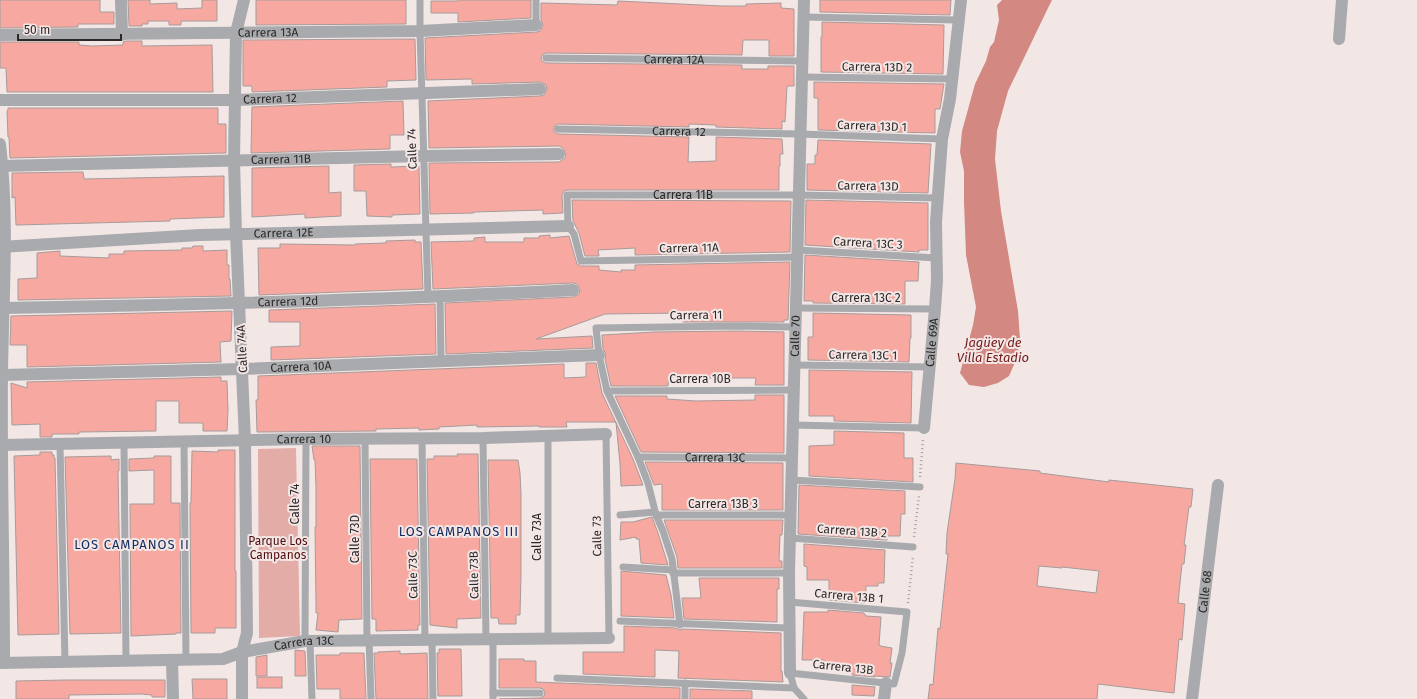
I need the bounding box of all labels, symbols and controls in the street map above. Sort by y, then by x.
scale bar [18,16,121,42]
text: 50 m [24,23,50,37]
street label: Carrera 13A [238,25,298,40]
street label: Carrera 12A [644,52,704,67]
street label: Carrera 13D 2 [842,59,912,75]
street label: Carrera 12 [243,91,297,107]
street label: Carrera 13D 1 [837,118,907,134]
street label: Carrera 12 [652,124,706,139]
street label: Calle 74 [404,128,420,170]
street label: Carrera 11B [251,152,311,167]
street label: Carrera 13D [837,178,899,194]
street label: Carrera 11B [653,188,713,202]
street label: Carrera 12E [253,225,314,241]
street label: Carrera 13C 3 [833,234,903,252]
street label: Carrera 11A [659,240,719,256]
street label: Carrera 13C 2 [831,291,901,305]
street label: Carrera 12d [257,294,318,310]
street label: Carrera 11 [670,308,722,322]
street label: Calle 70 [788,315,803,357]
street label: Calle 69A [923,317,941,367]
street label: Calle 74A [234,325,250,373]
water label: Jagüey de Villa Estadio [957,335,1029,365]
street label: Carrera 13C 1 [828,347,898,363]
street label: Carrera 10A [270,359,332,375]
street label: Carrera 10B [669,372,731,386]
street label: Carrera 10 [277,432,332,447]
street label: Carrera 13C [685,450,746,465]
street label: Calle 74 [288,483,302,524]
street label: Carrera 13B 3 [688,497,758,511]
street label: Calle 73A [530,513,544,561]
street label: Calle 73D [348,514,362,563]
street label: Calle 73 [590,515,604,557]
street label: Carrera 13B 2 [817,522,888,540]
district label: LOS CAMPANOS III [399,524,519,539]
park label: Parque Los Campanos [248,534,308,562]
district label: LOS CAMPANOS II [74,537,190,552]
street label: Calle 73C [406,551,420,599]
street label: Calle 73B [467,551,481,599]
street label: Calle 68 [1195,569,1215,614]
street label: Carrera 13B 1 [814,586,884,606]
street label: Carrera 13C [273,634,334,653]
street label: Carrera 13B [812,657,874,677]

